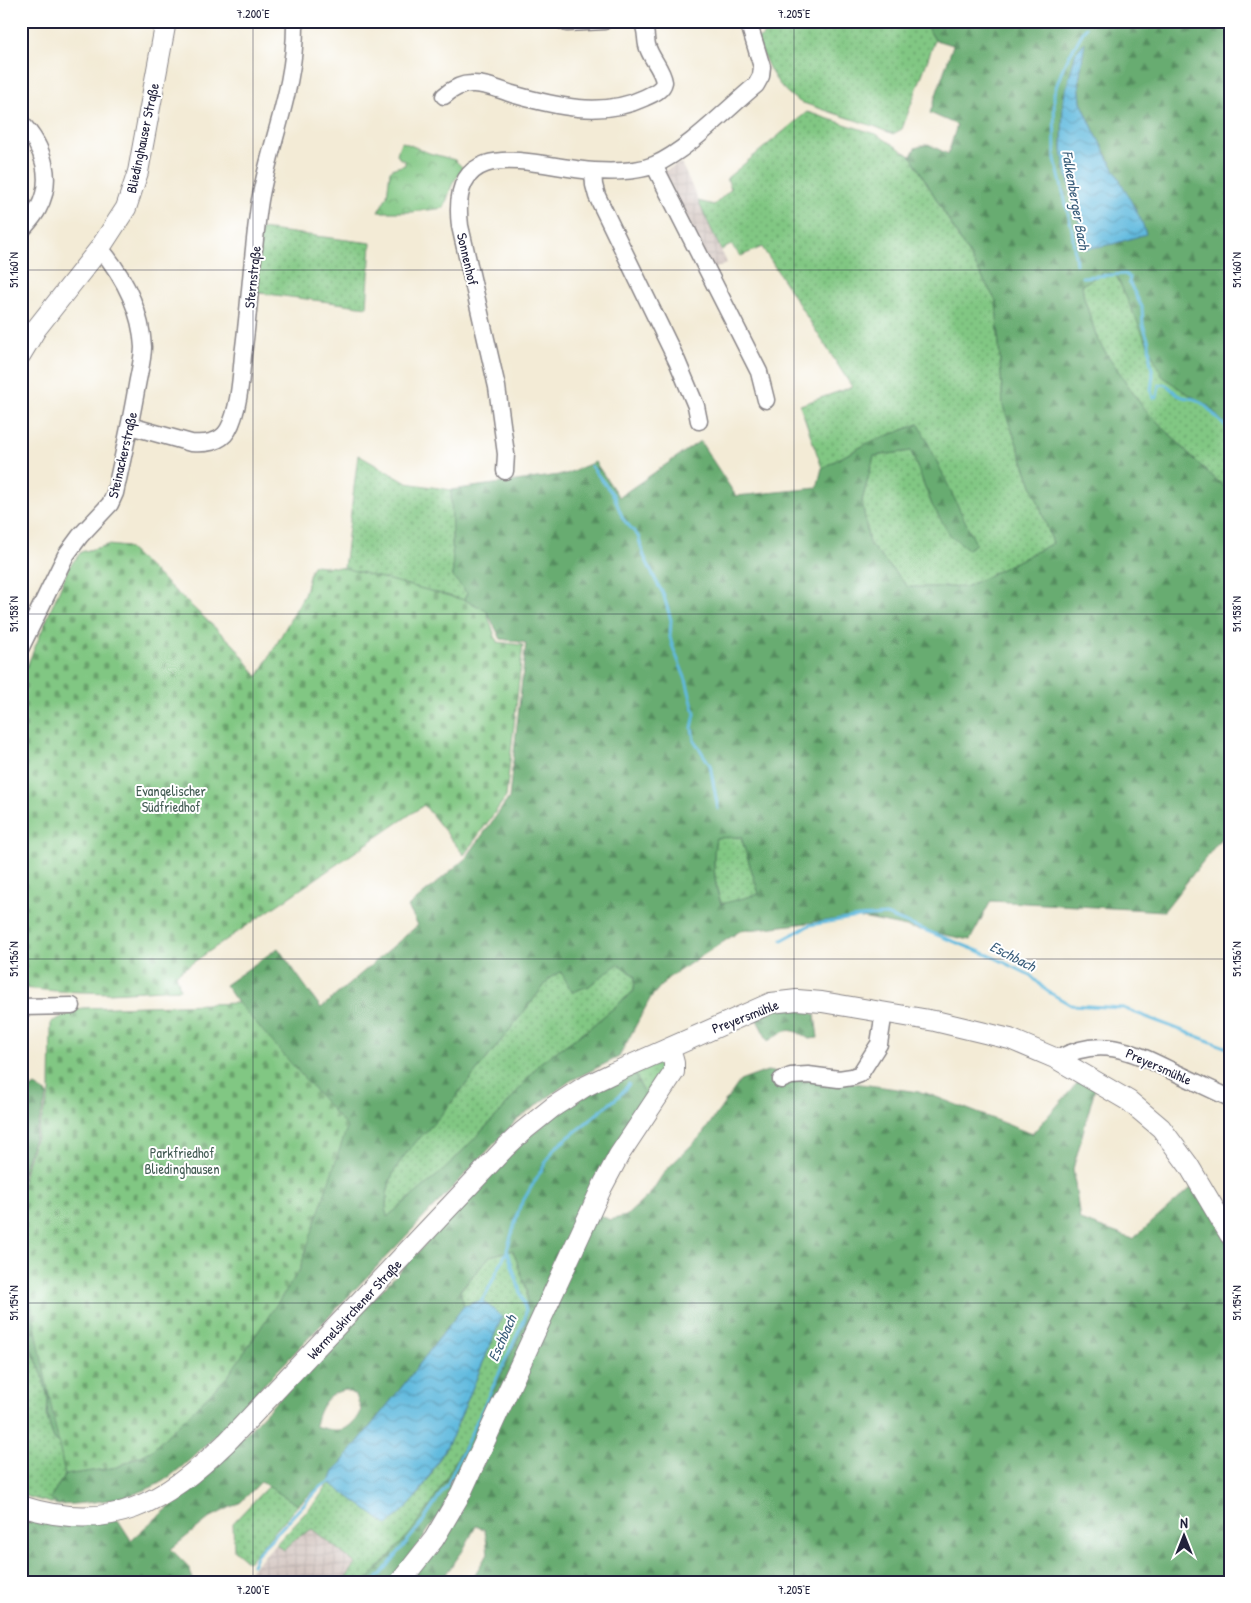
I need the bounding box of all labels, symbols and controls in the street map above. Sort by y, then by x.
text: 7.200°E [237,5,270,22]
text: 7.205°E [778,5,811,22]
street label: Bliedinghauser Straße [121,81,164,195]
water label: Falkenberger Bach [1057,149,1095,253]
street label: Sonnenhof [453,231,483,287]
street label: Sternstraße [239,244,266,309]
text: 51.160°N [5,252,22,288]
text: 51.160°N [1228,252,1245,288]
street label: Steinackerstraße [103,410,142,500]
text: 51.158°N [5,596,22,632]
text: 51.158°N [1228,596,1245,632]
park label: Evangelischer Südfriedhof [136,781,207,816]
water label: Eschbach [987,936,1041,977]
text: 51.156°N [5,941,22,977]
text: 51.156°N [1228,941,1245,977]
street label: Preyersmühle [709,994,782,1038]
street label: Preyersmühle [1123,1043,1195,1090]
park label: Parkfriedhof Bliedinghausen [145,1143,219,1179]
street label: Wermelskirchener Straße [303,1254,407,1364]
text: 51.154°N [5,1285,22,1321]
text: 51.154°N [1228,1285,1245,1321]
water label: Eschbach [482,1310,522,1365]
north arrow [1158,1510,1208,1560]
text: N [1180,1513,1188,1532]
text: 7.200°E [237,1581,270,1598]
text: 7.205°E [778,1581,811,1598]

